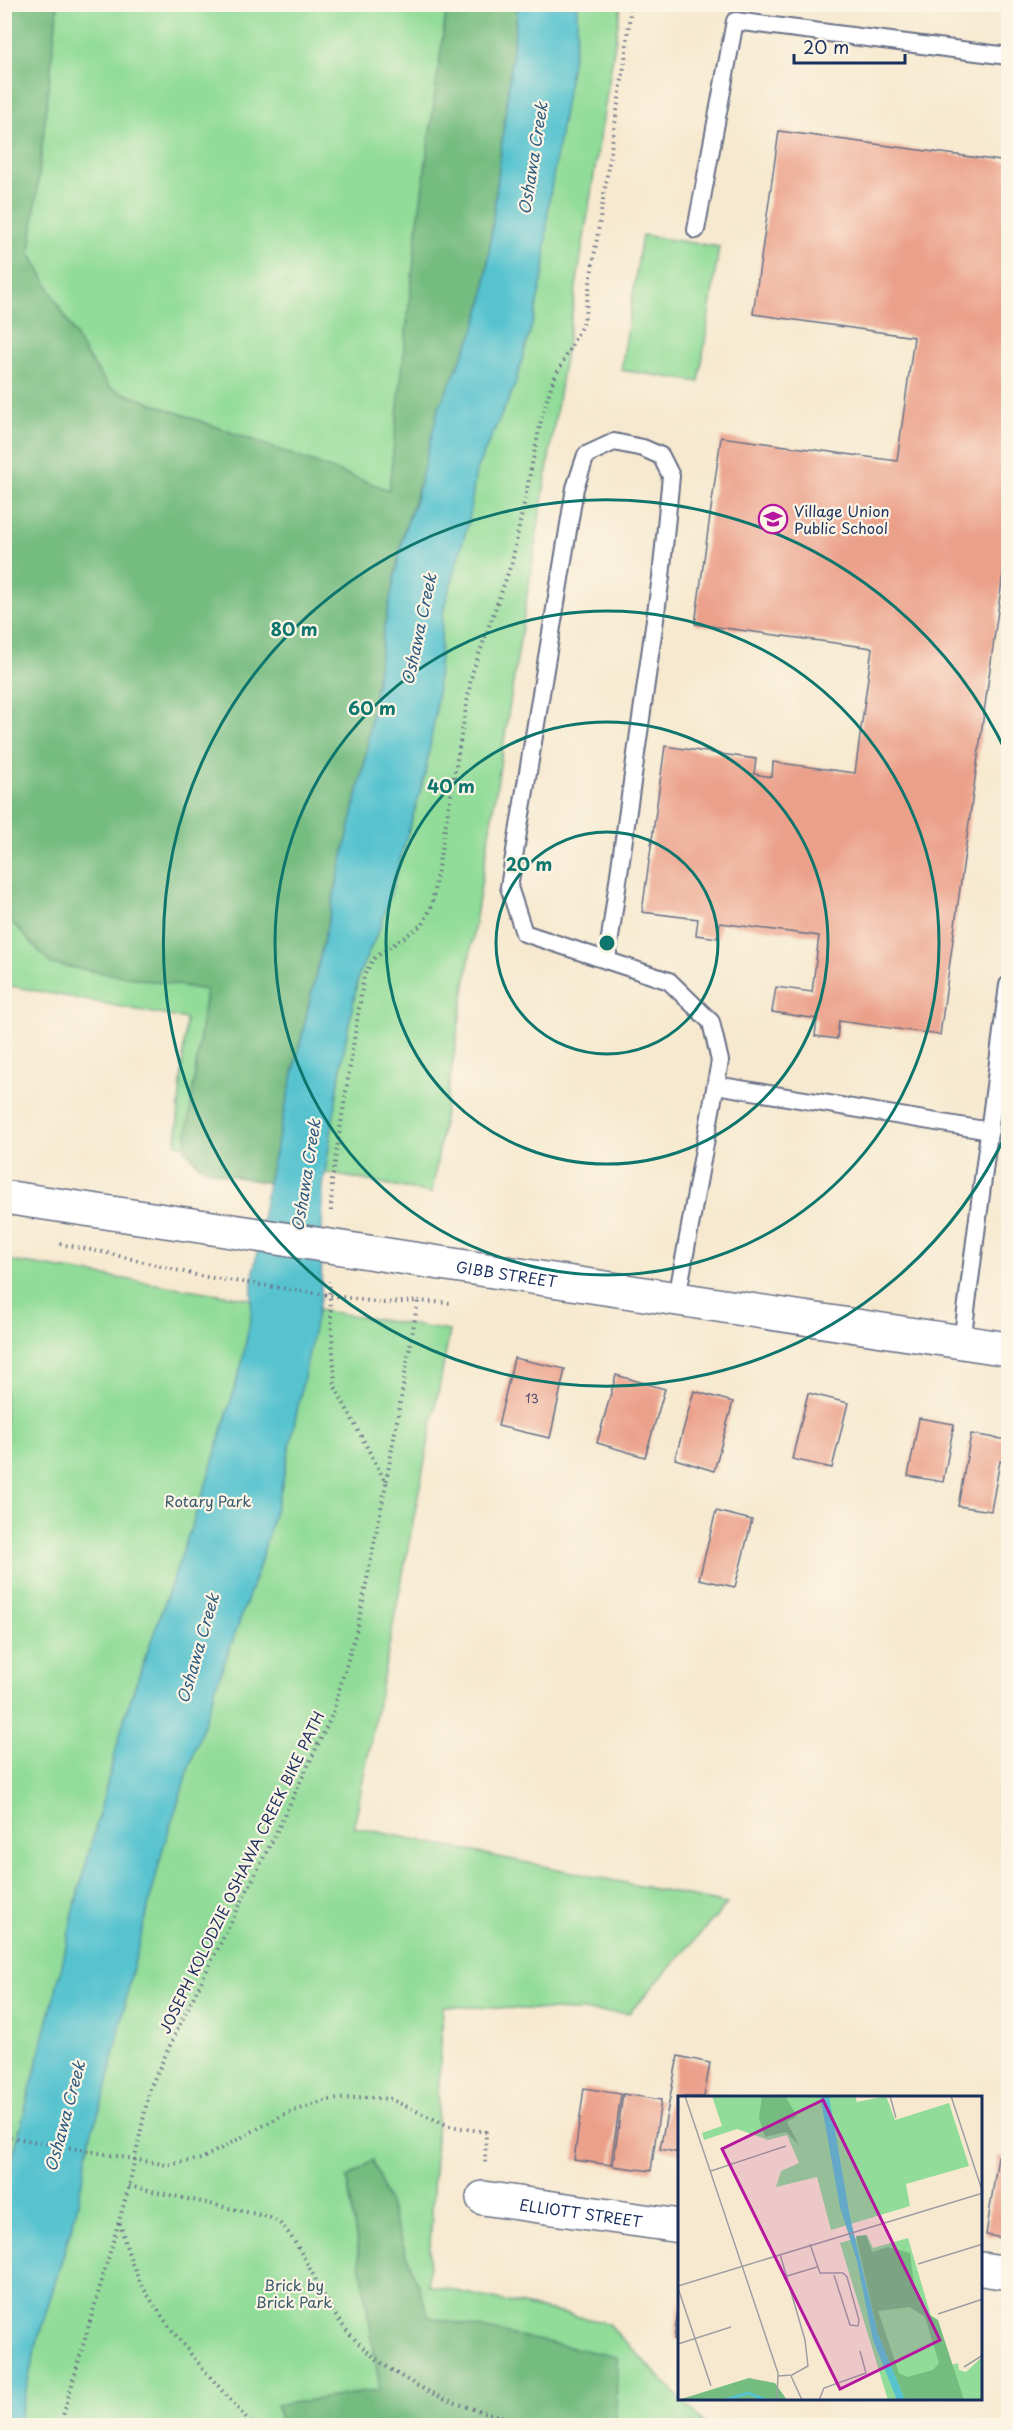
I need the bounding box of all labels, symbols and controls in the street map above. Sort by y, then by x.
scale bar [794,27,905,65]
text: 20 m [803,33,849,60]
water label: Oshawa Creek [511,99,553,216]
place label: Village Union Public School [794,499,890,539]
school or university icon: Village Union Public School [757,503,789,535]
water label: Oshawa Creek [394,570,442,687]
text: 80 m [270,615,318,642]
text: 60 m [348,694,396,721]
text: 40 m [427,772,475,799]
text: 20 m [506,850,552,877]
centre of rings [597,933,617,953]
water label: Oshawa Creek [284,1116,326,1233]
street label: GIBB STREET [455,1254,560,1292]
house number: 13 [525,1389,539,1407]
park label: Rotary Park [165,1489,251,1512]
water label: Oshawa Creek [170,1589,225,1706]
street label: JOSEPH KOLODZIE OSHAWA CREEK BIKE PATH [153,1707,329,2037]
water label: Oshawa Creek [38,2057,91,2174]
inset map [678,2096,983,2400]
street label: ELLIOTT STREET [518,2192,645,2232]
park label: Brick by Brick Park [256,2273,332,2313]

